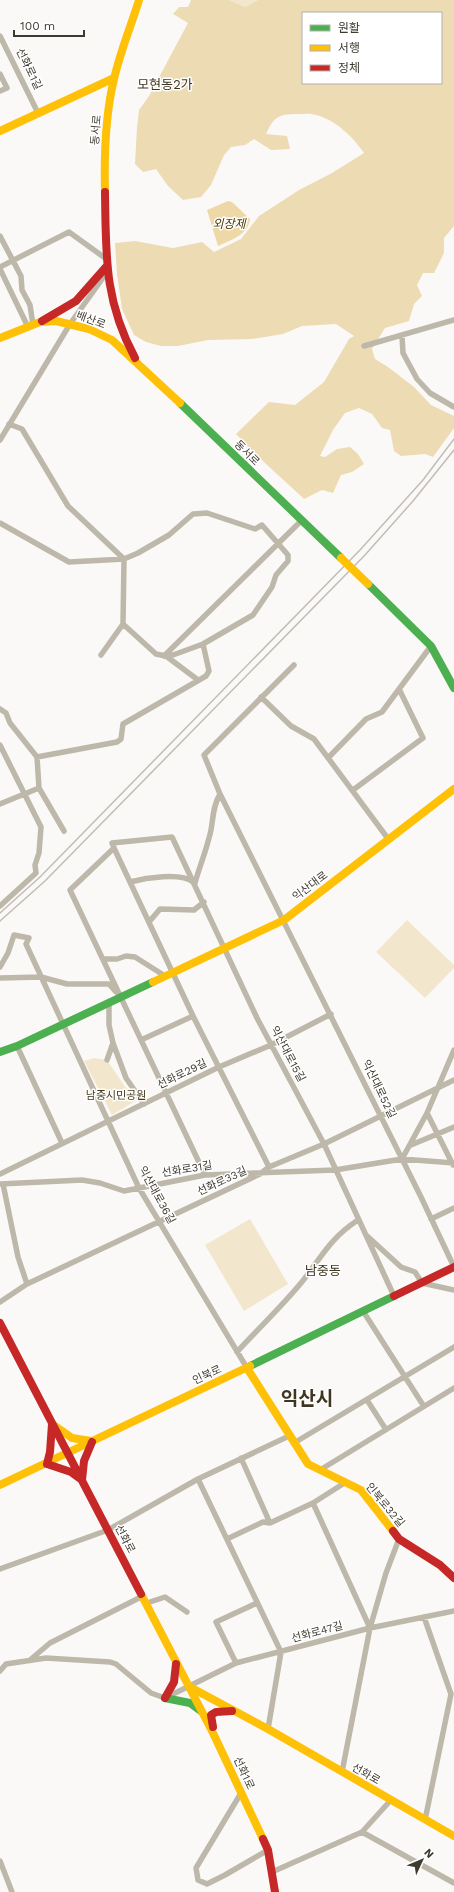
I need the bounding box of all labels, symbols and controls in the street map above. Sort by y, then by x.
scale bar [14,12,84,38]
legend [302,12,442,84]
text: 100 m [20,19,55,33]
text: 원활 [338,21,360,35]
text: 서행 [338,41,360,55]
street label: 선화로1길 [13,46,45,92]
text: 정체 [338,61,360,75]
district label: 모현동2가 [137,77,193,92]
street label: 동서로 [88,114,104,146]
water label: 외장제 [212,217,248,231]
street label: 배산로 [75,309,107,331]
street label: 동서로 [232,438,262,468]
street label: 익산대로 [290,869,330,903]
street label: 익산대로15길 [268,1024,308,1084]
street label: 선화로29길 [155,1056,209,1092]
street label: 익산대로52길 [359,1058,399,1120]
park label: 남중시민공원 [86,1089,146,1102]
street label: 선화로31길 [161,1159,213,1179]
street label: 익산대로36길 [136,1164,178,1226]
street label: 선화로33길 [195,1164,249,1198]
district label: 남중동 [305,1263,341,1278]
street label: 인북로 [190,1363,224,1387]
district label: 익산시 [281,1387,333,1410]
street label: 인북로32길 [363,1480,407,1530]
street label: 선화로 [112,1523,138,1555]
street label: 선화로47길 [290,1619,344,1645]
street label: 선화1로 [231,1755,257,1791]
street label: 선화로 [350,1761,382,1787]
north arrow [402,1840,442,1880]
text: N [421,1846,436,1861]

